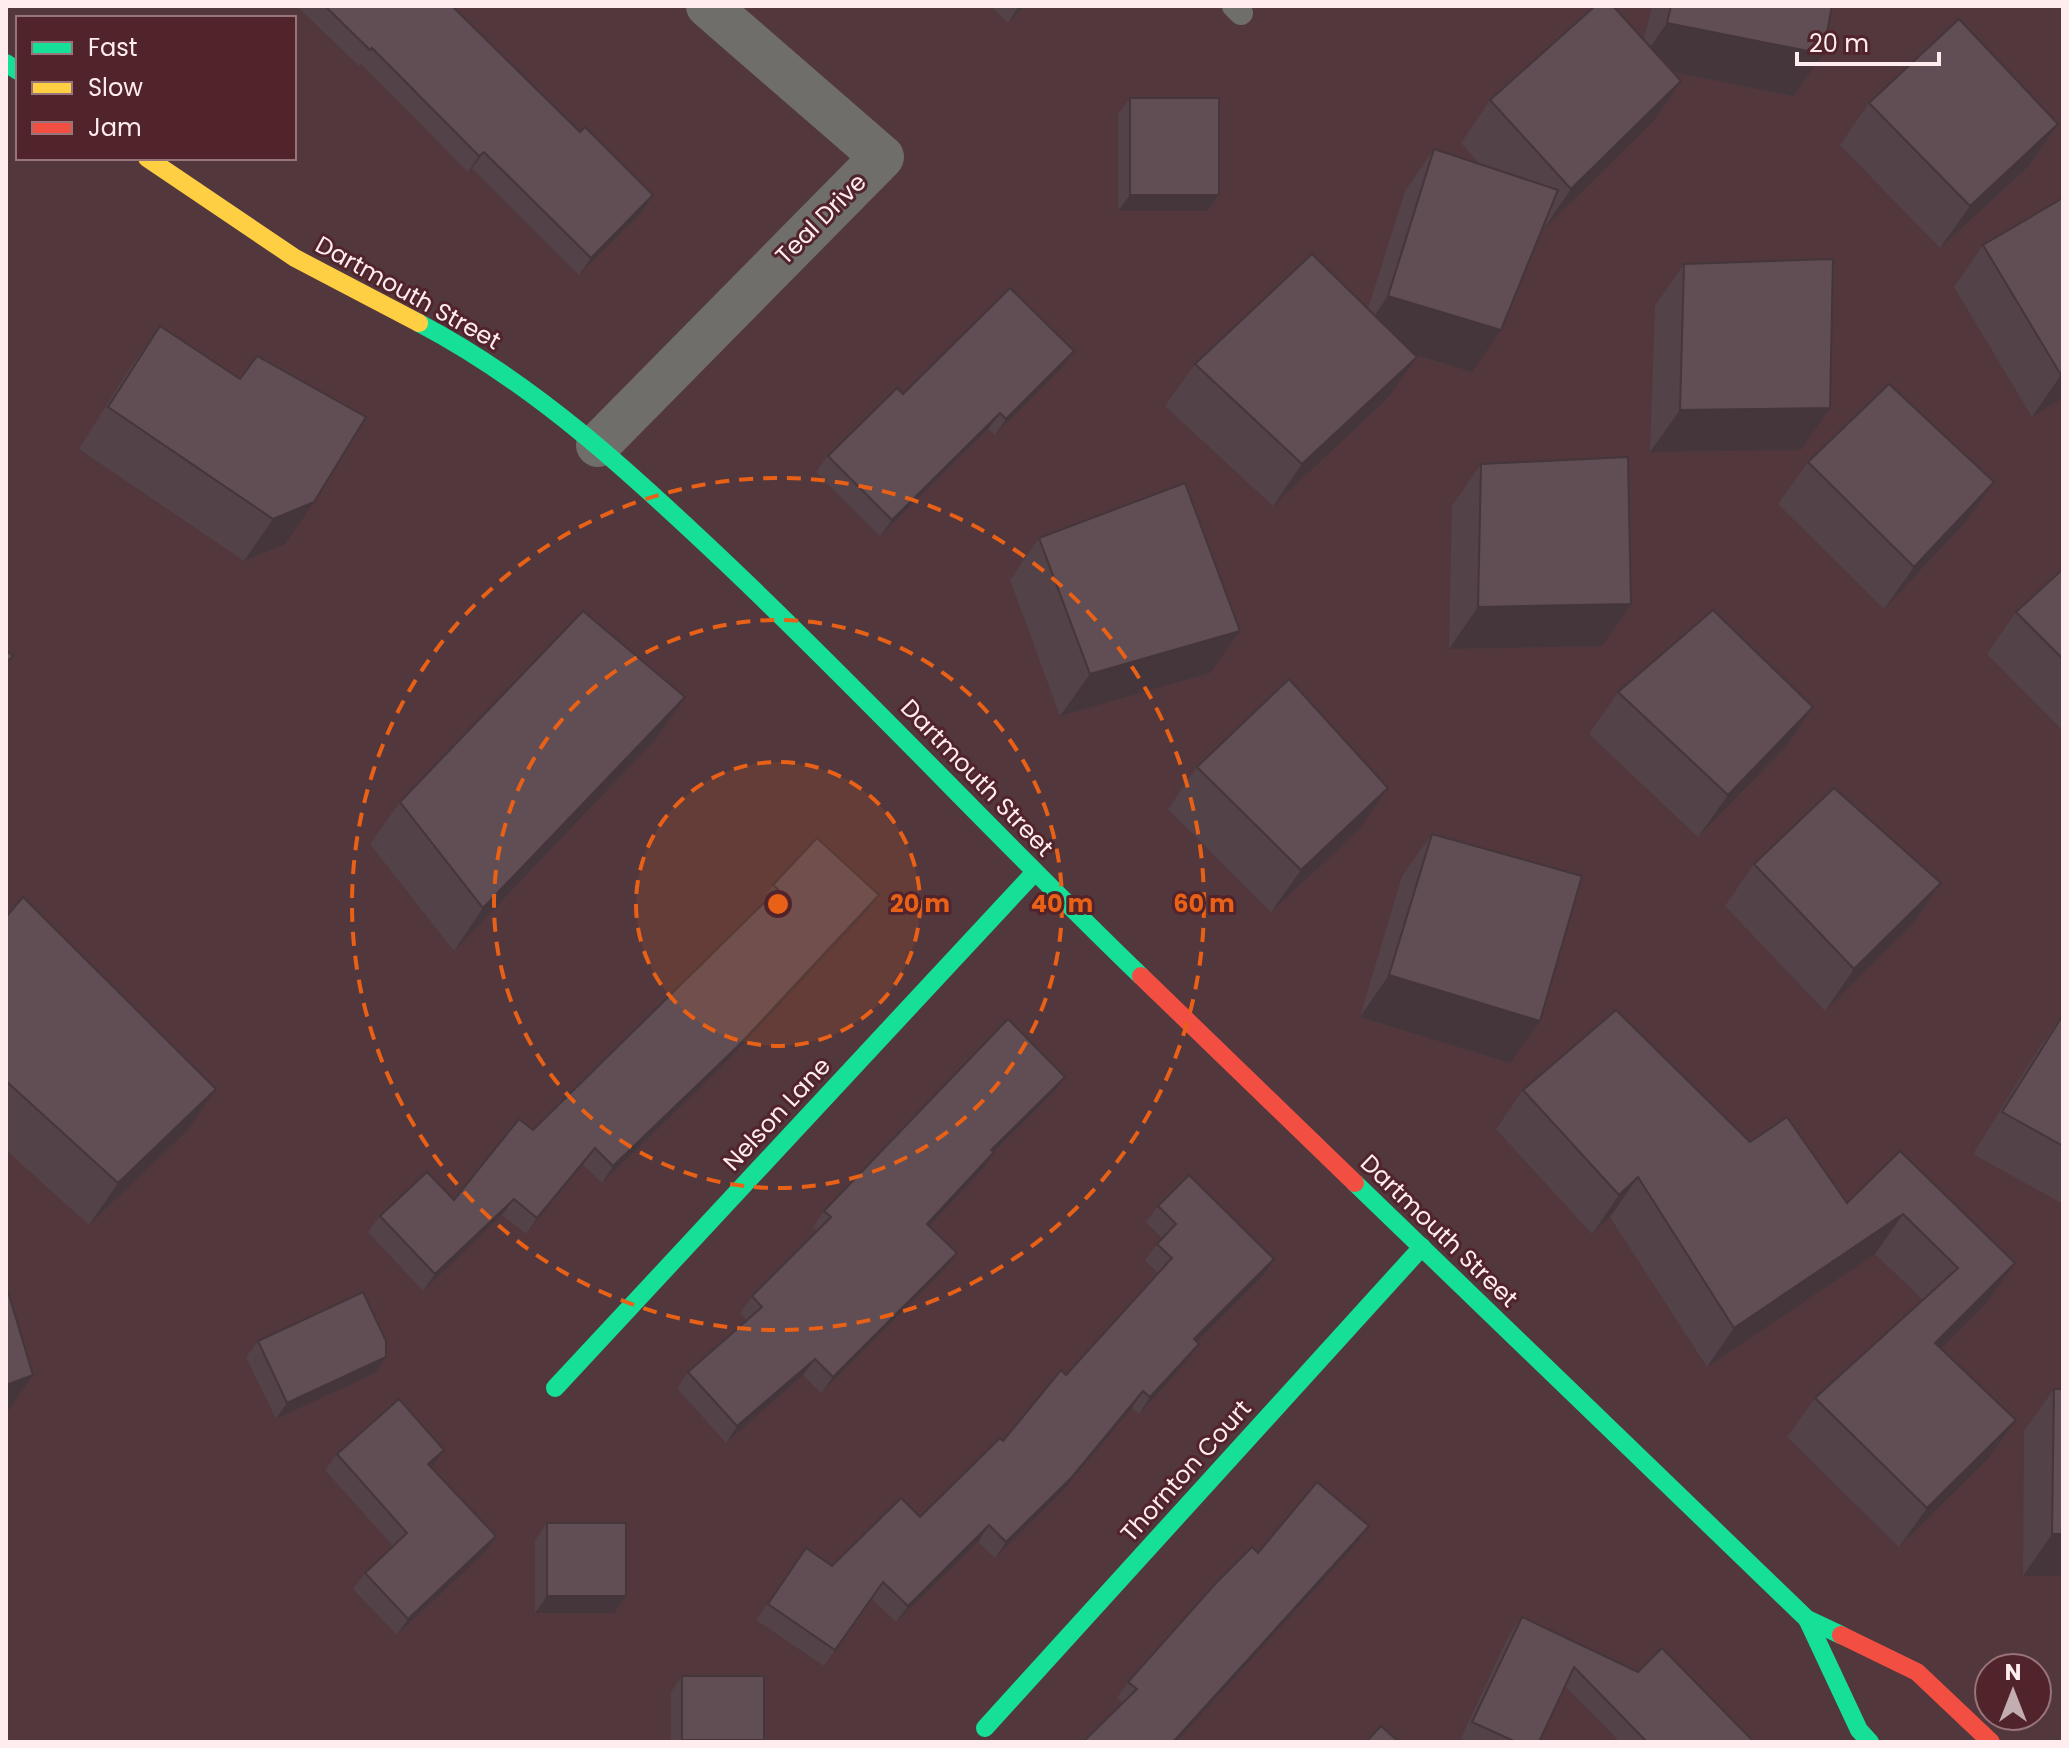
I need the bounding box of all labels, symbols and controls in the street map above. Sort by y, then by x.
legend [16,16,296,160]
scale bar [1797,16,1939,66]
text: 20 m [1809,27,1869,60]
text: Fast [88,31,138,64]
text: Slow [88,71,143,104]
text: Jam [88,111,142,144]
street label: Teal Drive [768,166,874,272]
street label: Dartmouth Street [310,228,507,357]
street label: Dartmouth Street [894,692,1061,864]
text: 20 m [890,887,950,920]
text: 40 m [1031,887,1093,920]
text: 60 m [1173,887,1235,920]
centre of rings [764,890,792,918]
street label: Nelson Lane [715,1050,838,1178]
street label: Dartmouth Street [1353,1147,1525,1314]
street label: Thornton Court [1113,1392,1258,1549]
north arrow [1973,1652,2053,1732]
text: N [2005,1657,2021,1688]

